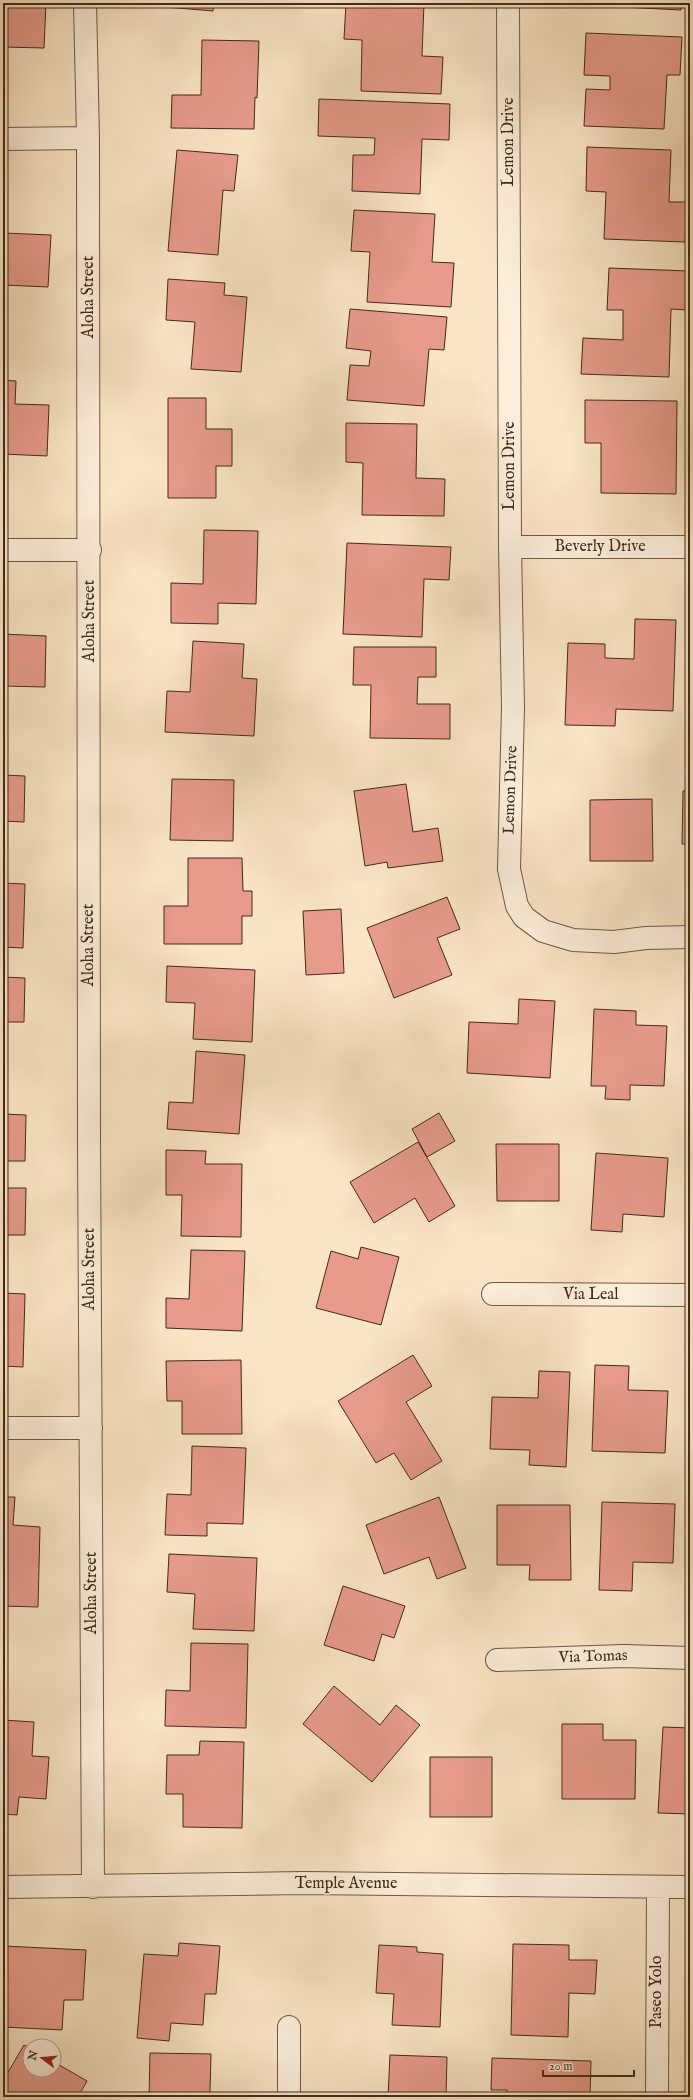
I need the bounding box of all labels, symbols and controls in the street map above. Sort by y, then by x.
street label: Lemon Drive [499,98,519,187]
street label: Aloha Street [79,255,99,339]
street label: Lemon Drive [500,422,520,511]
street label: Beverly Drive [555,537,646,557]
street label: Aloha Street [80,579,100,663]
street label: Lemon Drive [499,745,523,835]
street label: Aloha Street [79,903,99,987]
street label: Aloha Street [80,1227,100,1311]
street label: Via Leal [562,1285,619,1305]
street label: Aloha Street [82,1551,102,1635]
street label: Via Tomas [557,1646,628,1668]
street label: Temple Avenue [295,1874,397,1894]
street label: Paseo Yolo [647,1955,667,2028]
north arrow [22,2038,62,2078]
text: N [25,2049,42,2063]
scale bar [543,2052,634,2078]
text: 20 m [549,2059,572,2074]

